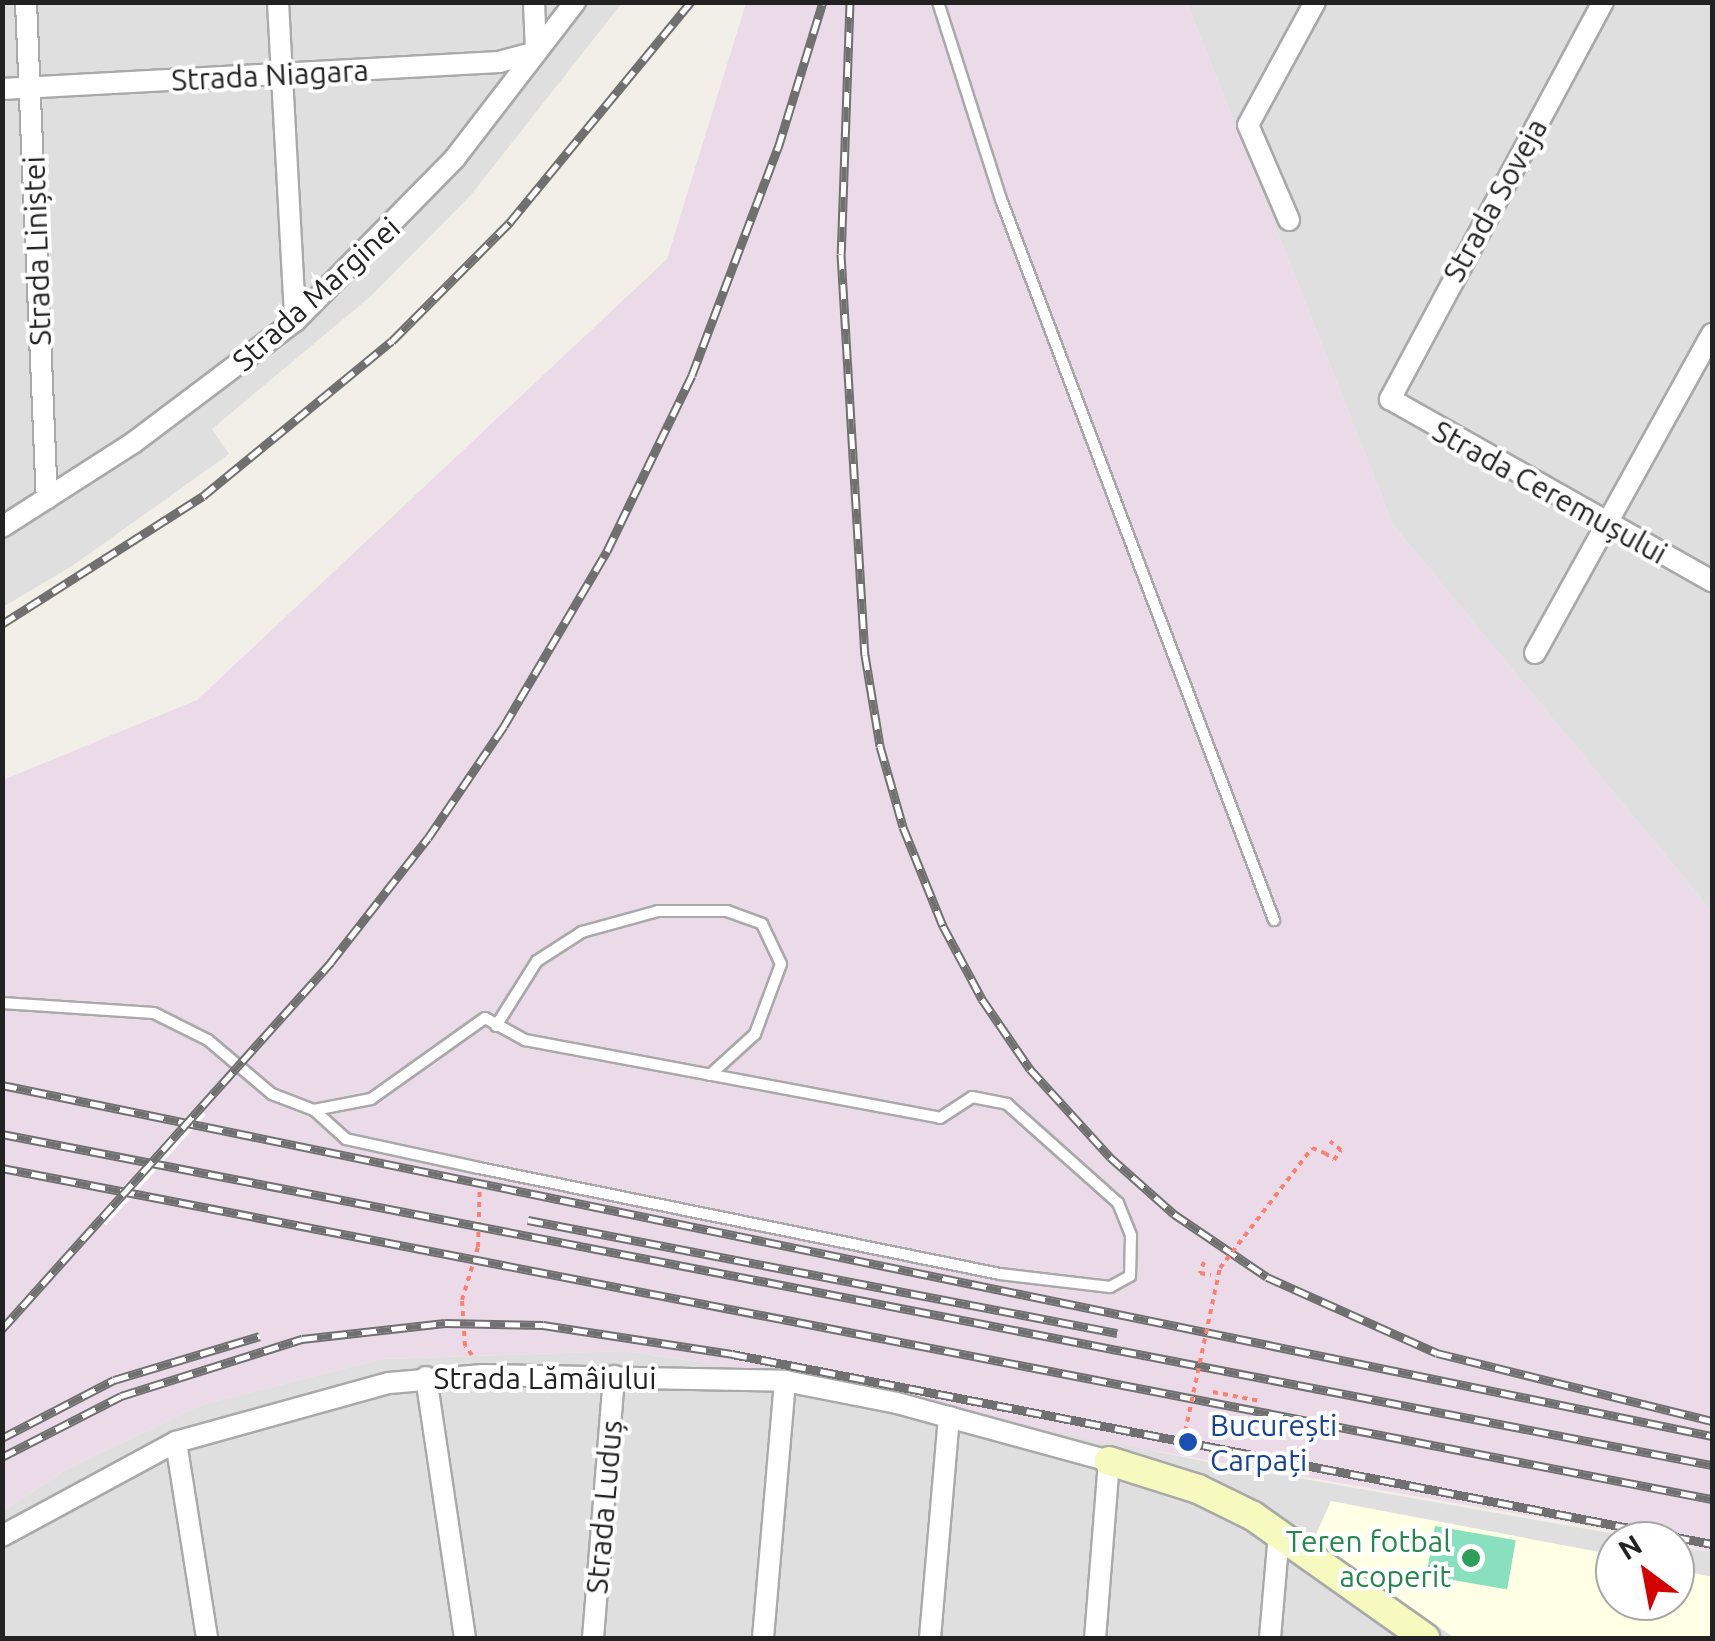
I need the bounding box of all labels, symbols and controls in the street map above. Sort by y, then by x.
street label: Strada Niagara [170,52,370,98]
street label: Strada Soveja [1435,112,1555,288]
street label: Strada Liniștei [16,156,58,346]
street label: Strada Marginei [225,210,407,378]
street label: Strada Ceremușului [1427,413,1673,571]
street label: Strada Lămâiului [434,1360,656,1396]
place label: București Carpați [1210,1407,1337,1478]
street label: Strada Luduș [578,1419,630,1595]
marker: București Carpați [1175,1429,1201,1455]
north arrow [1595,1521,1695,1621]
place label: Teren fotbal acoperit [1286,1523,1451,1594]
text: N [1613,1528,1647,1566]
marker: Teren fotbal acoperit [1460,1547,1482,1569]

